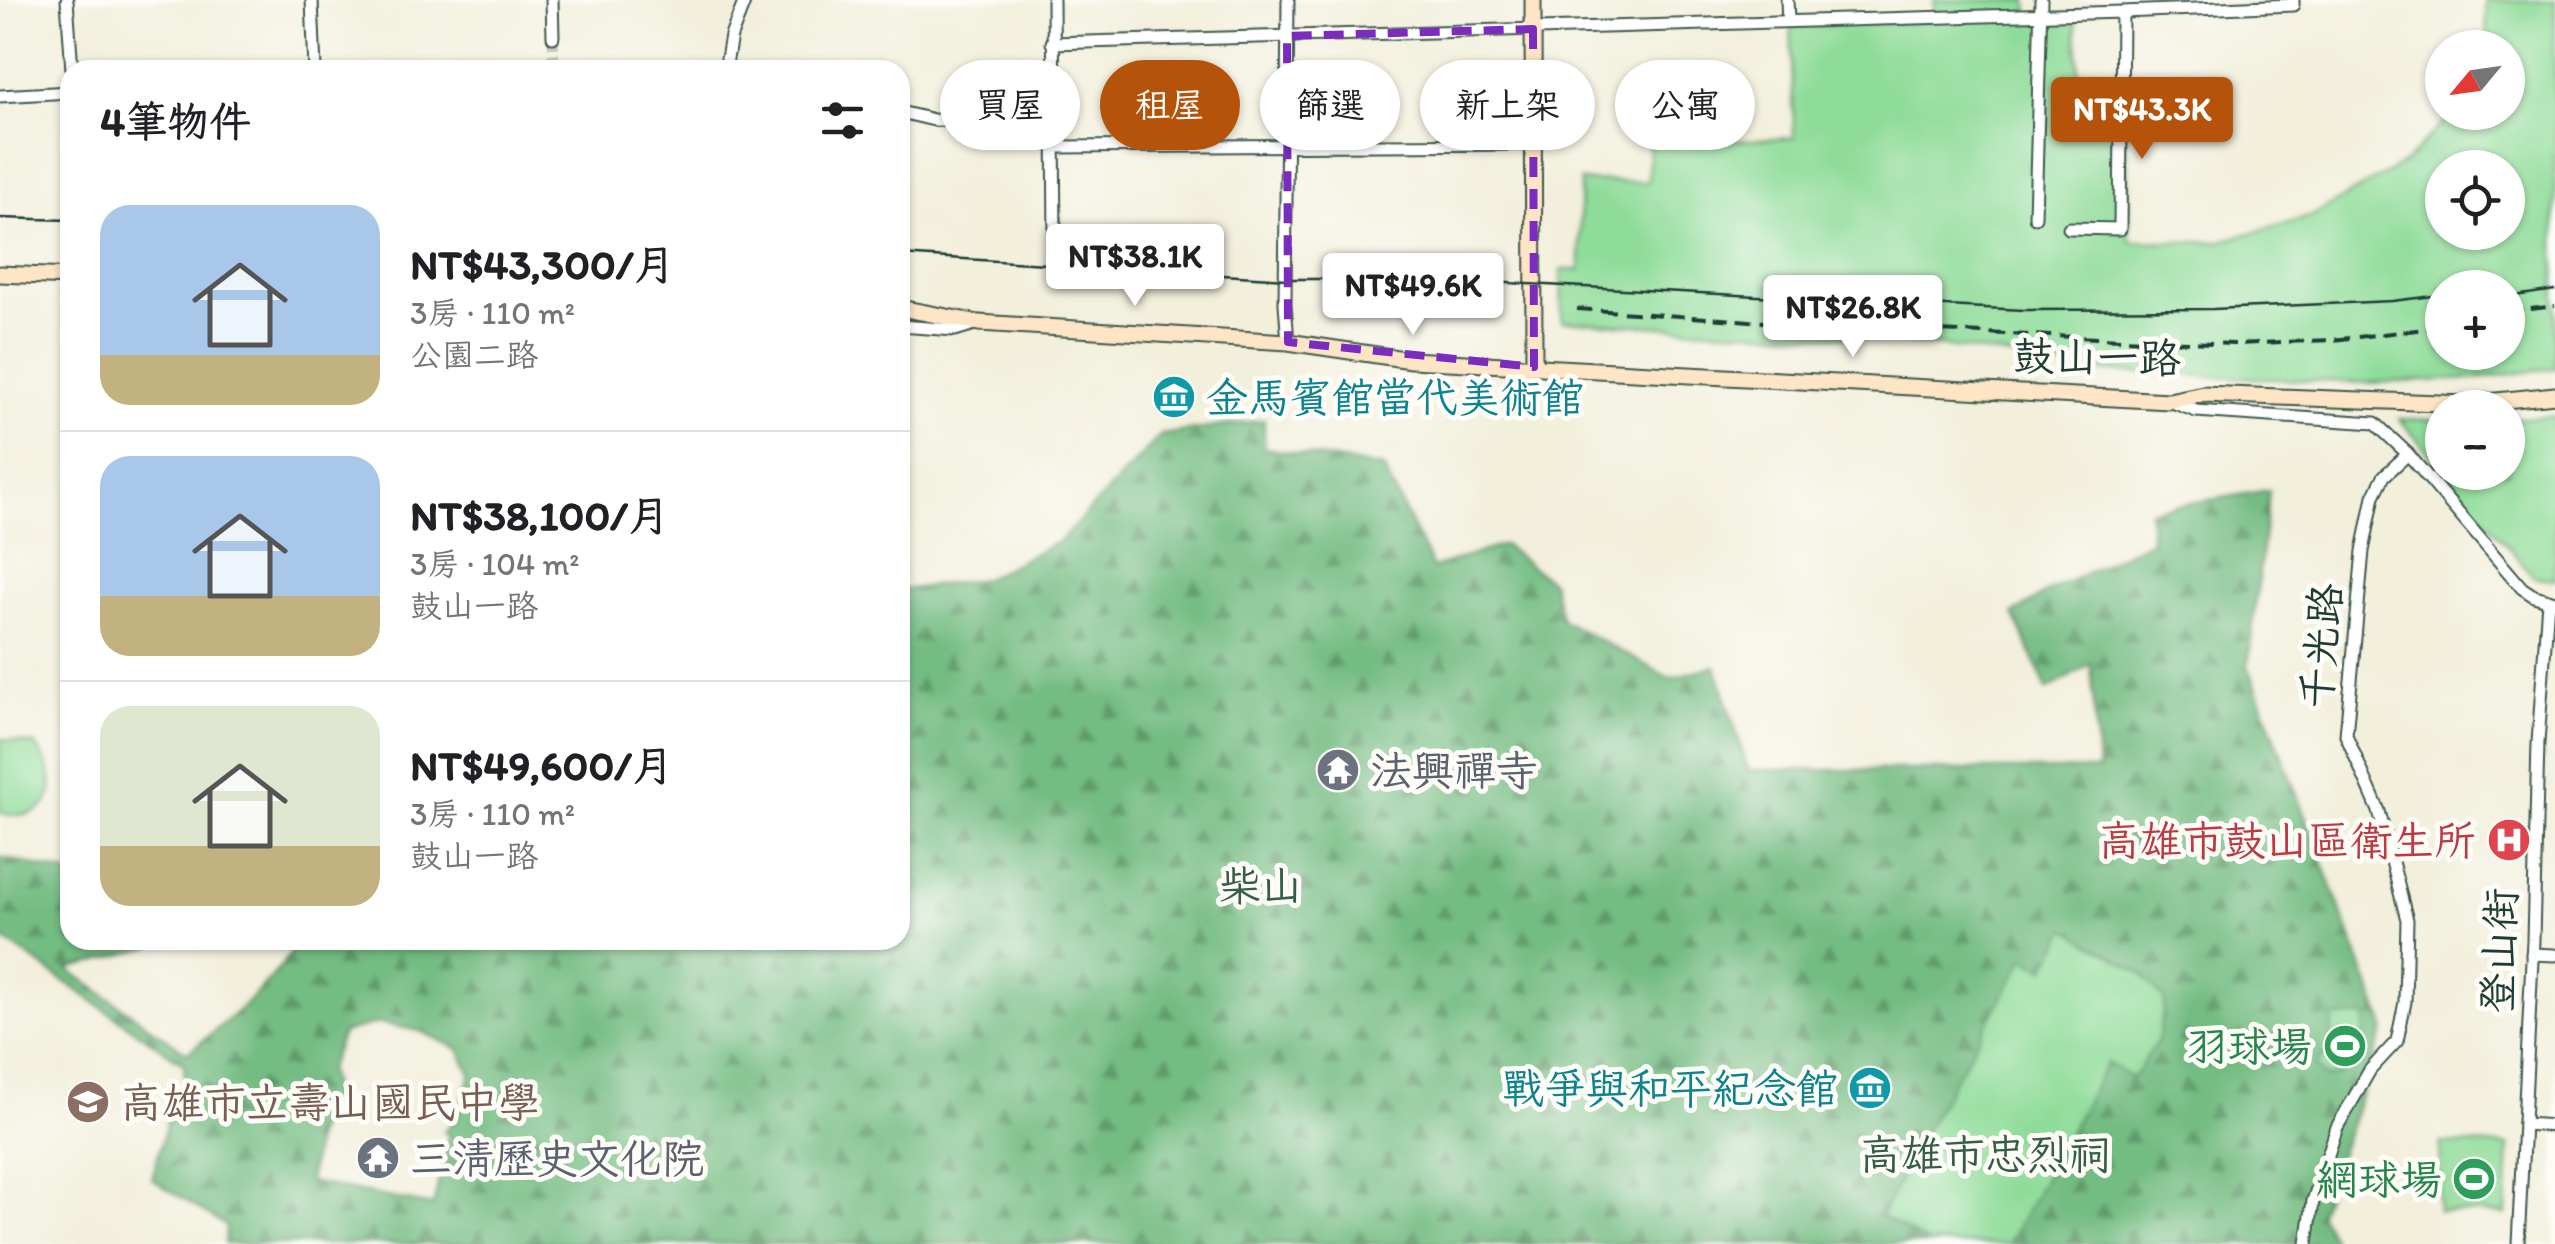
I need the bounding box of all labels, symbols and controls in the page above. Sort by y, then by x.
north arrow [2425,30,2525,130]
map controls [2425,30,2525,490]
chip: 買屋 [940,60,1080,150]
chip: 租屋 [1100,60,1240,150]
chip: 篩選 [1260,60,1400,150]
chip: 新上架 [1420,60,1595,150]
chip: 公寓 [1615,60,1755,150]
pin: NT$43.3K [2039,77,2245,162]
text: NT$43.3K [2073,90,2211,128]
icon: filters [815,93,870,148]
text: 4筆物件 [100,96,251,147]
button: locate [2425,150,2525,250]
pin: NT$38.1K [1032,224,1238,309]
text: NT$38.1K [1068,237,1202,275]
text: NT$43,300/月 [410,239,676,290]
icon: home [180,245,300,365]
pin: NT$49.6K [1310,253,1516,338]
text: NT$49.6K [1345,266,1482,304]
button: + [2425,270,2525,370]
pin: NT$26.8K [1750,275,1956,360]
text: NT$26.8K [1785,288,1921,326]
text: 3房 · 110 m² [410,294,575,332]
street label: 鼓山一路 [2013,330,2181,384]
text: 公園二路 [410,336,538,374]
place label: 金馬賓館當代美術館 [1206,372,1584,423]
museum icon: 金馬賓館當代美術館 [1151,374,1197,420]
button: − [2425,390,2525,490]
text: NT$38,100/月 [410,490,670,541]
icon: home [180,496,300,616]
text: 3房 · 104 m² [410,545,579,583]
street label: 千光路 [2290,581,2352,711]
text: 鼓山一路 [410,587,538,625]
text: NT$49,600/月 [410,740,674,791]
place label: 法興禪寺 [1370,745,1538,796]
icon: home [180,746,300,866]
temple icon: 法興禪寺 [1315,747,1361,793]
text: 3房 · 110 m² [410,795,575,833]
place label: 高雄市鼓山區衛生所 [2098,815,2476,866]
hospital icon: 高雄市鼓山區衛生所 [2486,817,2532,863]
text: 鼓山一路 [410,837,538,875]
park label: 柴山 [1219,860,1303,911]
street label: 登山街 [2471,887,2527,1015]
place label: 羽球場 [2186,1021,2312,1072]
sports icon: 羽球場 [2322,1023,2368,1069]
place label: 戰爭與和平紀念館 [1502,1063,1838,1114]
museum icon: 戰爭與和平紀念館 [1847,1065,1893,1111]
place label: 高雄市立壽山國民中學 [120,1077,540,1128]
school or university icon: 高雄市立壽山國民中學 [65,1079,111,1125]
park label: 高雄市忠烈祠 [1859,1129,2111,1180]
place label: 三清歷史文化院 [410,1133,704,1184]
temple icon: 三清歷史文化院 [355,1135,401,1181]
place label: 網球場 [2316,1154,2442,1205]
sports icon: 網球場 [2451,1156,2497,1202]

